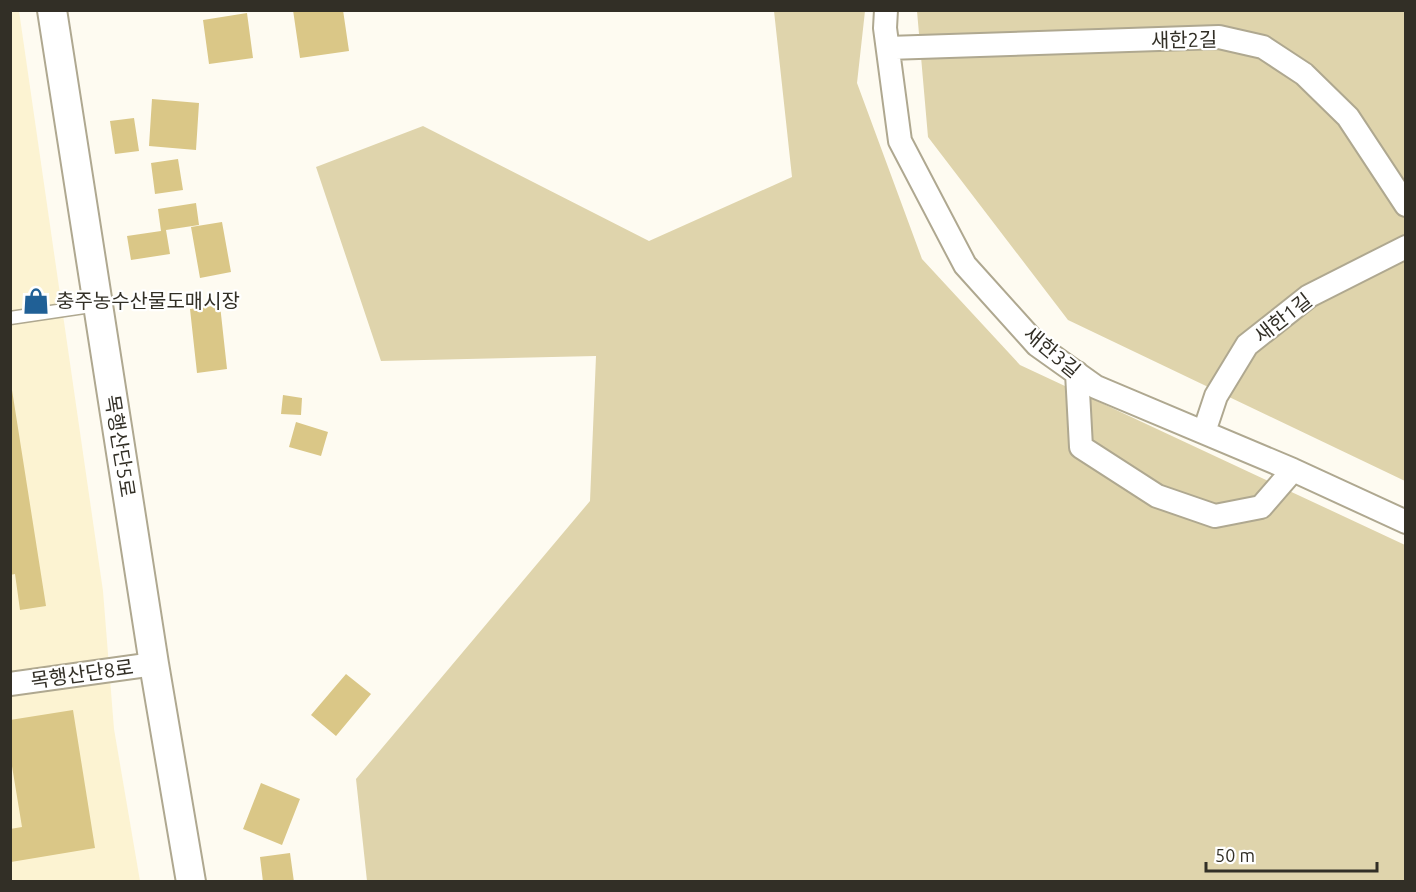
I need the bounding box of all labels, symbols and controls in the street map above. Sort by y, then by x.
street label: 새한2길 [1151,27,1217,52]
shop icon: 충주농수산물도매시장 [21,286,51,316]
street label: 새한1길 [1249,288,1316,347]
place label: 충주농수산물도매시장 [56,289,240,312]
street label: 새한3길 [1019,321,1085,382]
street label: 목행산단5로 [101,393,140,499]
street label: 목행산단8로 [29,655,135,692]
scale bar [1206,835,1377,873]
text: 50 m [1215,845,1255,865]

